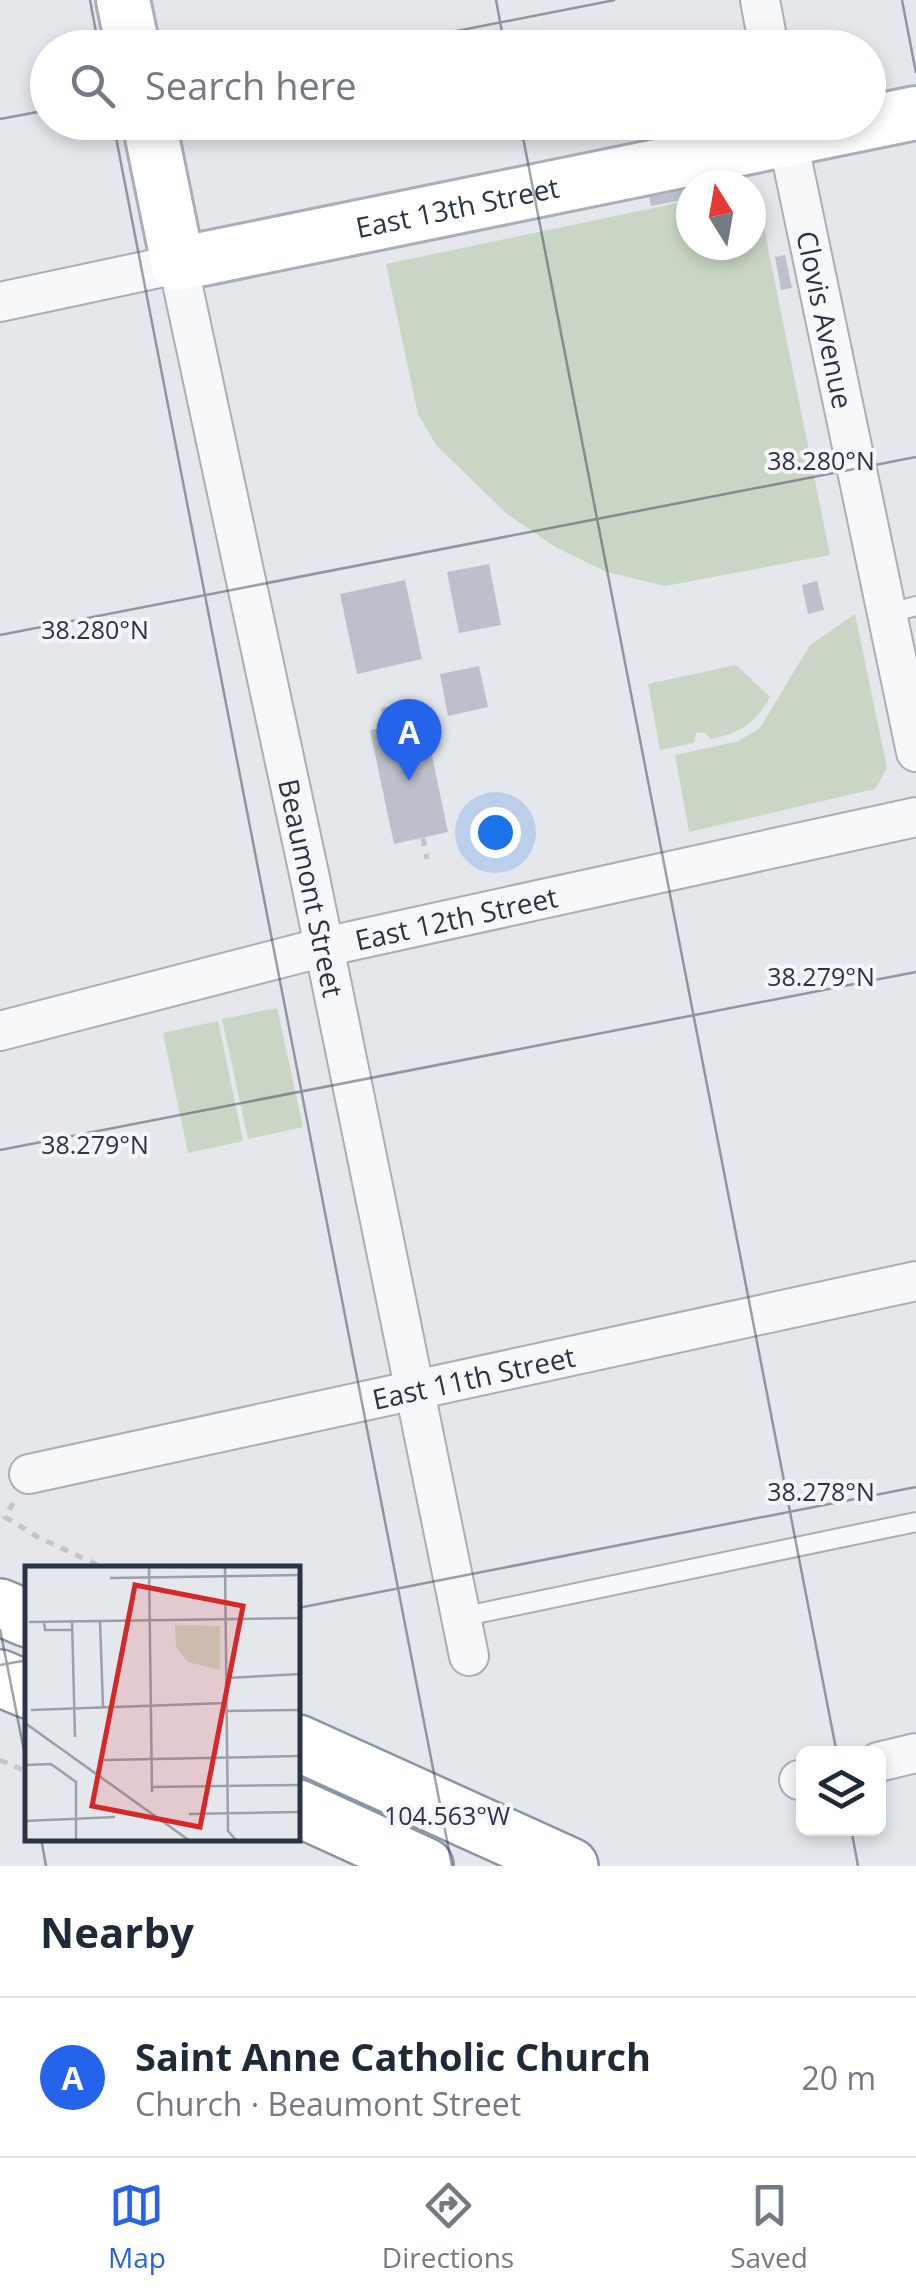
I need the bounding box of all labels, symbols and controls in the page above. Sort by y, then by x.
search box [30,30,886,140]
icon: search [65,58,120,113]
text: Search here [145,59,357,111]
street label: East 13th Street [352,168,562,246]
north arrow [676,170,766,260]
street label: Clovis Avenue [788,227,863,412]
text: 38.280°N [767,443,875,477]
text: 38.280°N [41,612,149,646]
pin: A [376,698,442,781]
street label: Beaumont Street [270,775,353,1000]
your location [470,807,521,858]
street label: East 12th Street [351,877,561,959]
text: 38.279°N [767,959,875,993]
text: 38.279°N [41,1127,149,1161]
street label: East 11th Street [369,1337,579,1418]
text: 38.278°N [767,1474,875,1508]
inset map [25,1566,300,1841]
map controls [796,1746,886,1836]
button: layers [796,1746,886,1836]
text: 104.563°W [384,1798,510,1832]
text: Nearby [40,1903,194,1960]
text: Saint Anne Catholic Church [135,2030,651,2082]
text: A [61,2056,84,2099]
text: 20 m [801,2056,876,2099]
text: Church · Beaumont Street [135,2082,521,2125]
tab: Map [108,2178,166,2276]
tab: Directions [382,2178,514,2276]
tab: Saved [730,2178,808,2276]

